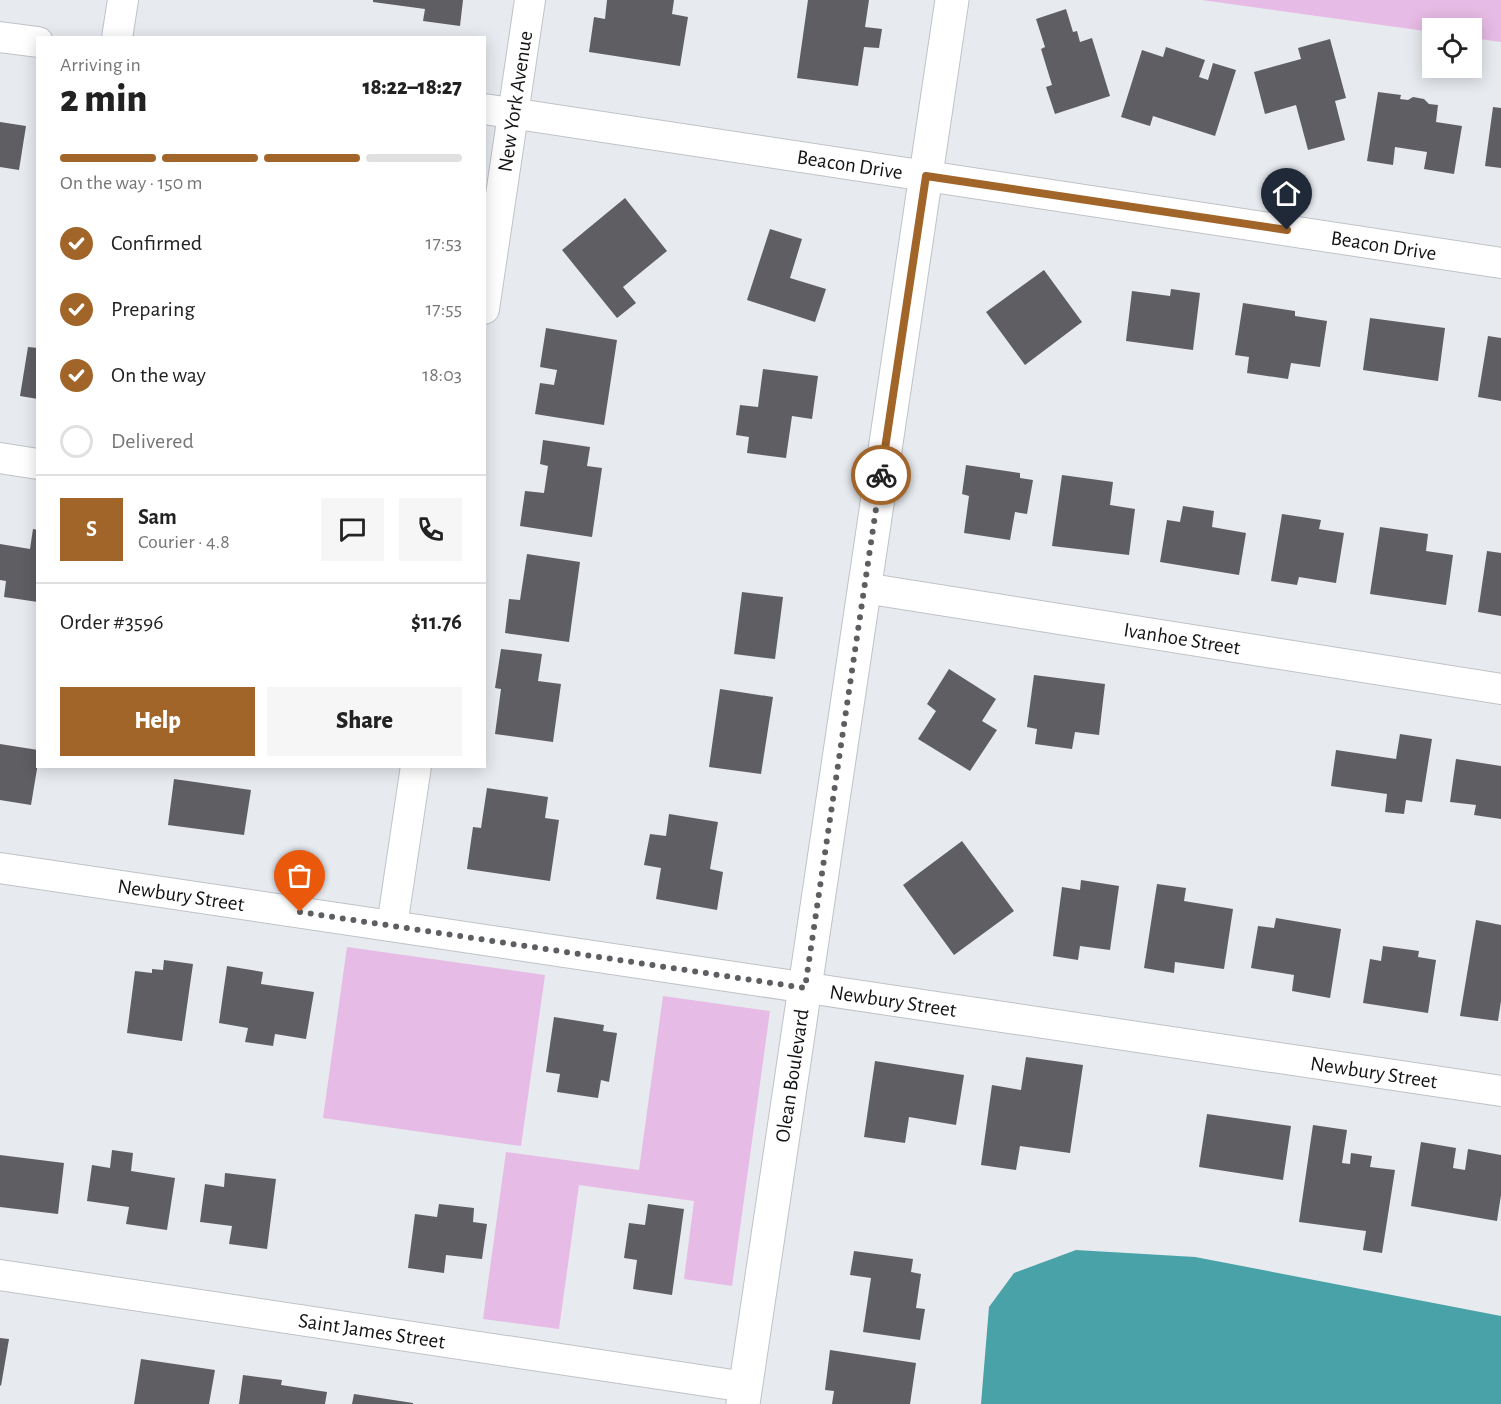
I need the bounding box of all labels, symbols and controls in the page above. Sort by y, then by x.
map controls [1422,18,1482,78]
button: locate [1422,18,1482,78]
street label: New York Avenue [495,29,536,173]
text: Arriving in [60,55,141,75]
text: 18:22–18:27 [362,76,462,98]
text: 2 min [60,80,147,119]
street label: Beacon Drive [795,147,904,183]
pin [1261,168,1312,230]
text: On the way · 150 m [60,173,203,193]
icon: home [1270,177,1303,210]
icon: check [60,227,93,260]
street label: Beacon Drive [1329,227,1438,264]
text: Confirmed [111,232,202,254]
text: 17:53 [426,233,462,253]
icon: check [60,293,93,326]
text: Preparing [111,298,195,320]
text: 17:55 [425,299,462,319]
icon: check [60,359,93,392]
text: On the way [111,364,206,386]
text: 18:03 [422,365,462,385]
text: Delivered [111,430,194,452]
courier [851,445,911,505]
icon: bike [865,459,898,492]
button: chat [321,498,384,561]
button: phone [399,498,462,561]
text: Sam [138,506,177,528]
text: S [86,518,97,540]
text: Courier · 4.8 [138,532,230,552]
text: Order #3596 [60,611,164,633]
text: $11.76 [411,611,462,633]
street label: Ivanhoe Street [1122,619,1242,659]
button: Help [60,687,255,756]
button: Share [267,687,462,756]
pin [274,850,325,912]
icon: bag [283,859,316,892]
street label: Newbury Street [116,876,246,915]
street label: Newbury Street [828,981,958,1021]
street label: Olean Boulevard [772,1007,813,1144]
street label: Newbury Street [1309,1053,1439,1092]
street label: Saint James Street [297,1310,447,1353]

